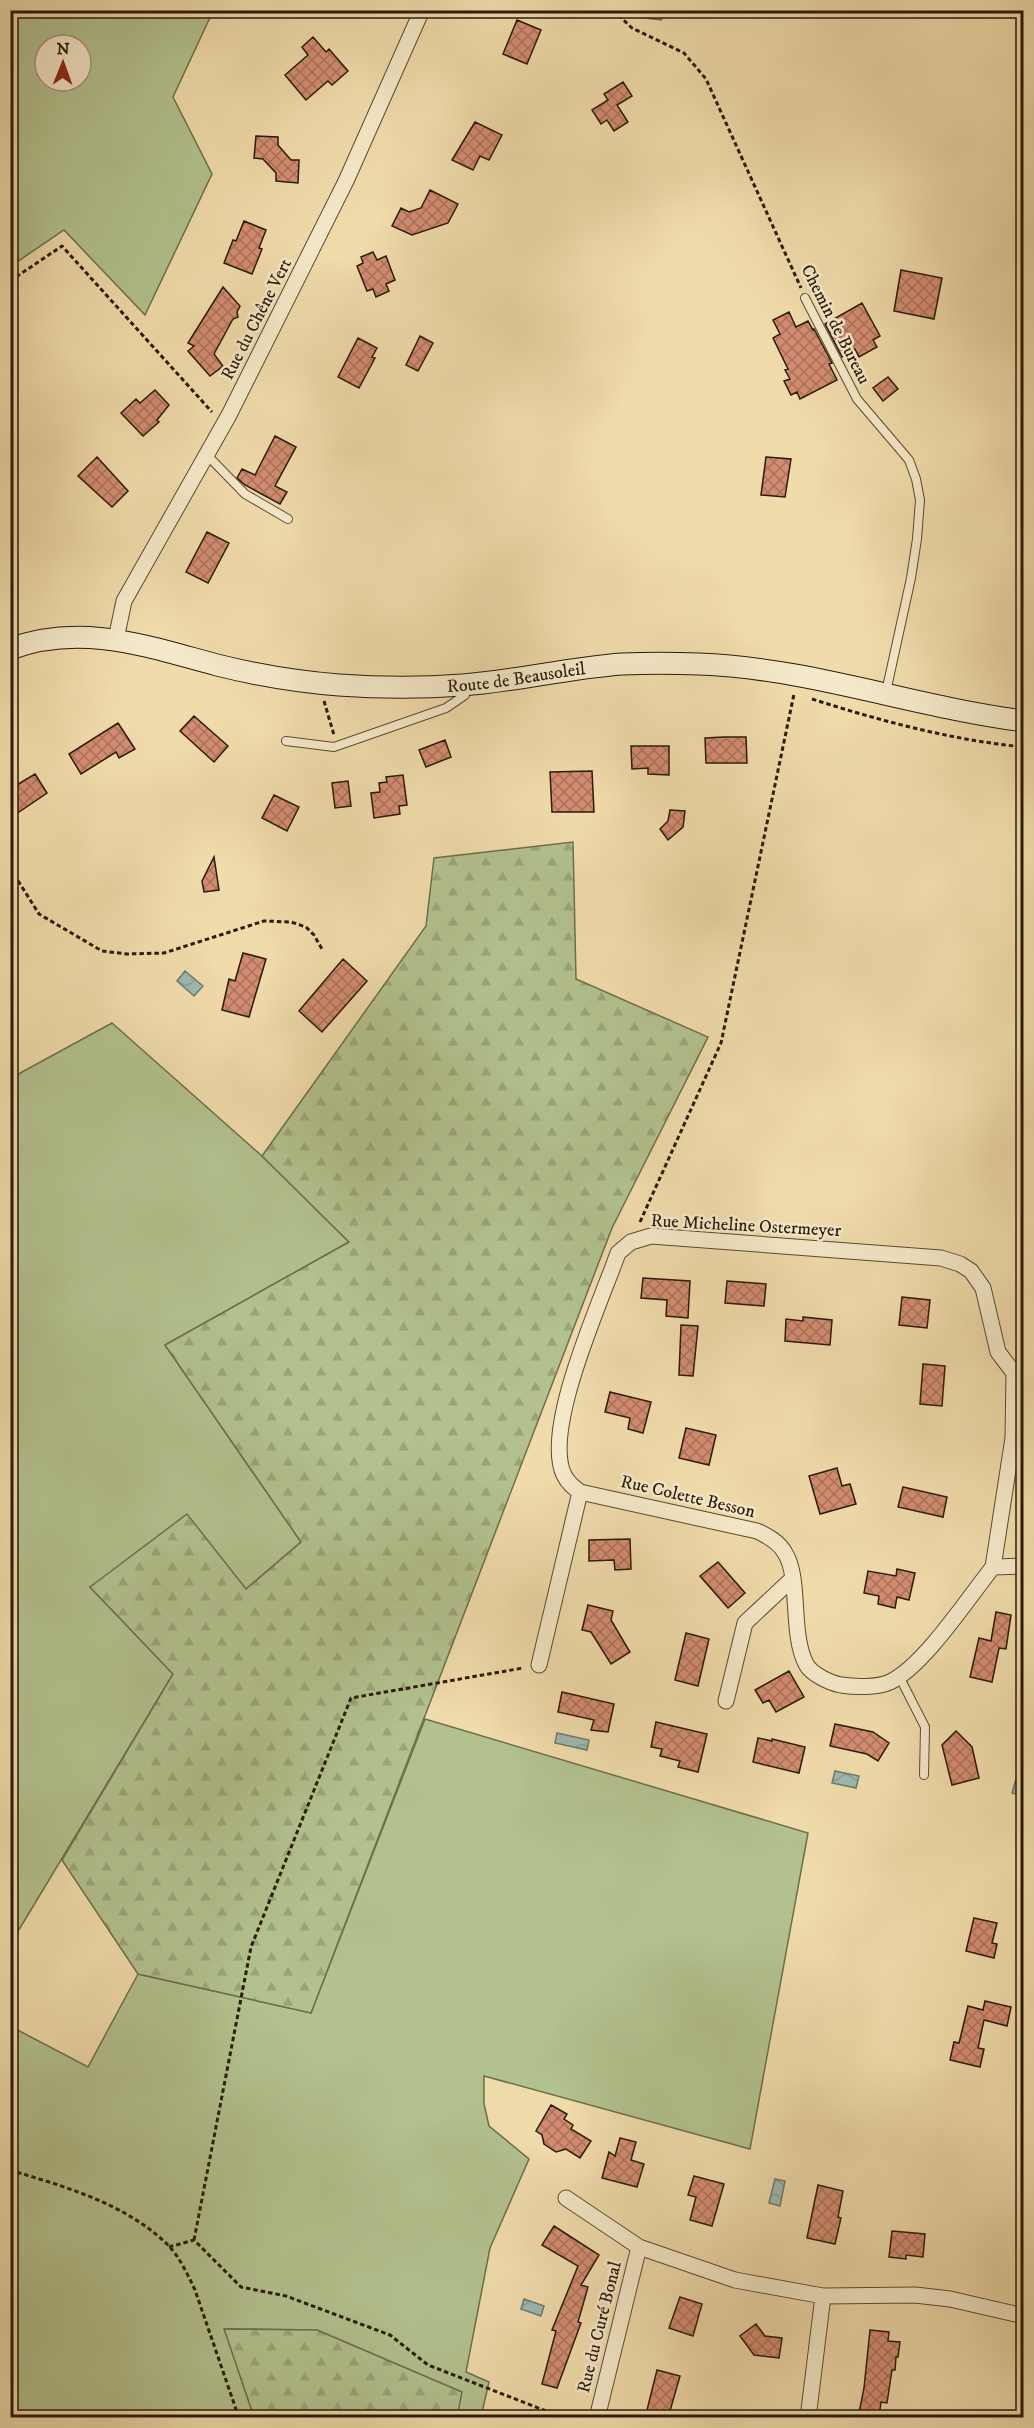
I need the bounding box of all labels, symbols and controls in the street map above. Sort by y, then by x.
north arrow [33,33,93,93]
text: N [57,39,70,59]
street label: Rue du Chêne Vert [217,255,297,384]
street label: Chemin de Bureau [796,261,875,388]
street label: Route de Beausoleil [446,658,587,698]
street label: Rue Micheline Ostermeyer [650,1210,842,1242]
street label: Rue Colette Besson [618,1471,758,1523]
street label: Rue du Curé Bonal [573,2259,627,2395]

